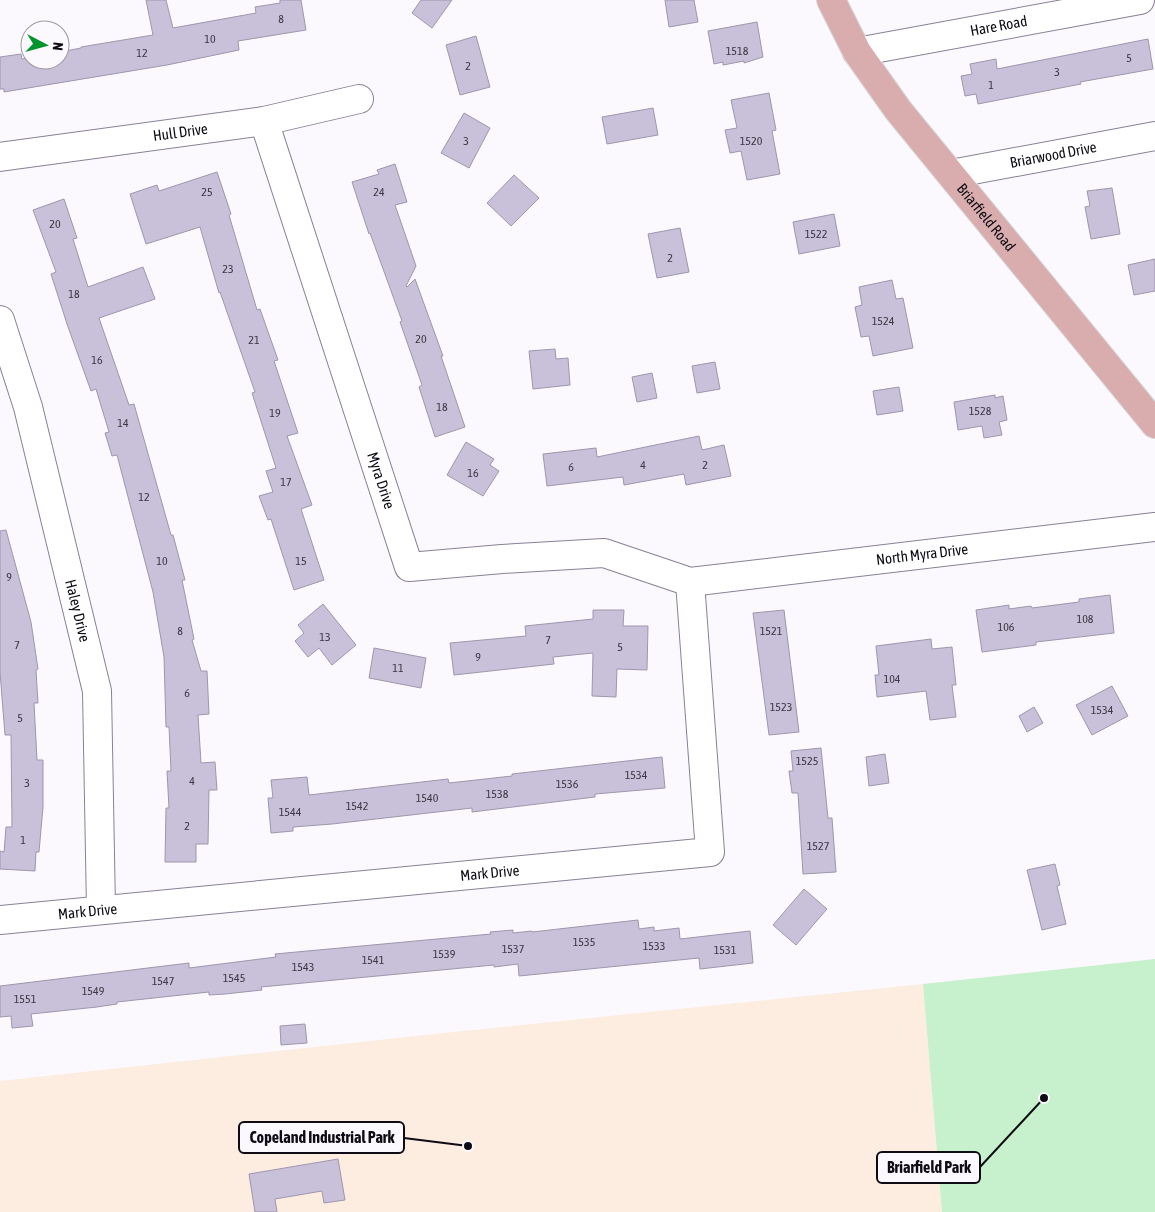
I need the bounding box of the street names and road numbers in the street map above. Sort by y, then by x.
street label: Hare Road [969,12,1028,39]
street label: Hull Drive [152,120,209,144]
street label: Briarwood Drive [1008,138,1098,171]
street label: Briarfield Road [954,180,1019,254]
street label: Myra Drive [364,450,399,511]
street label: North Myra Drive [875,540,969,568]
street label: Haley Drive [62,578,94,644]
street label: Mark Drive [459,861,520,884]
street label: Mark Drive [57,900,118,922]

